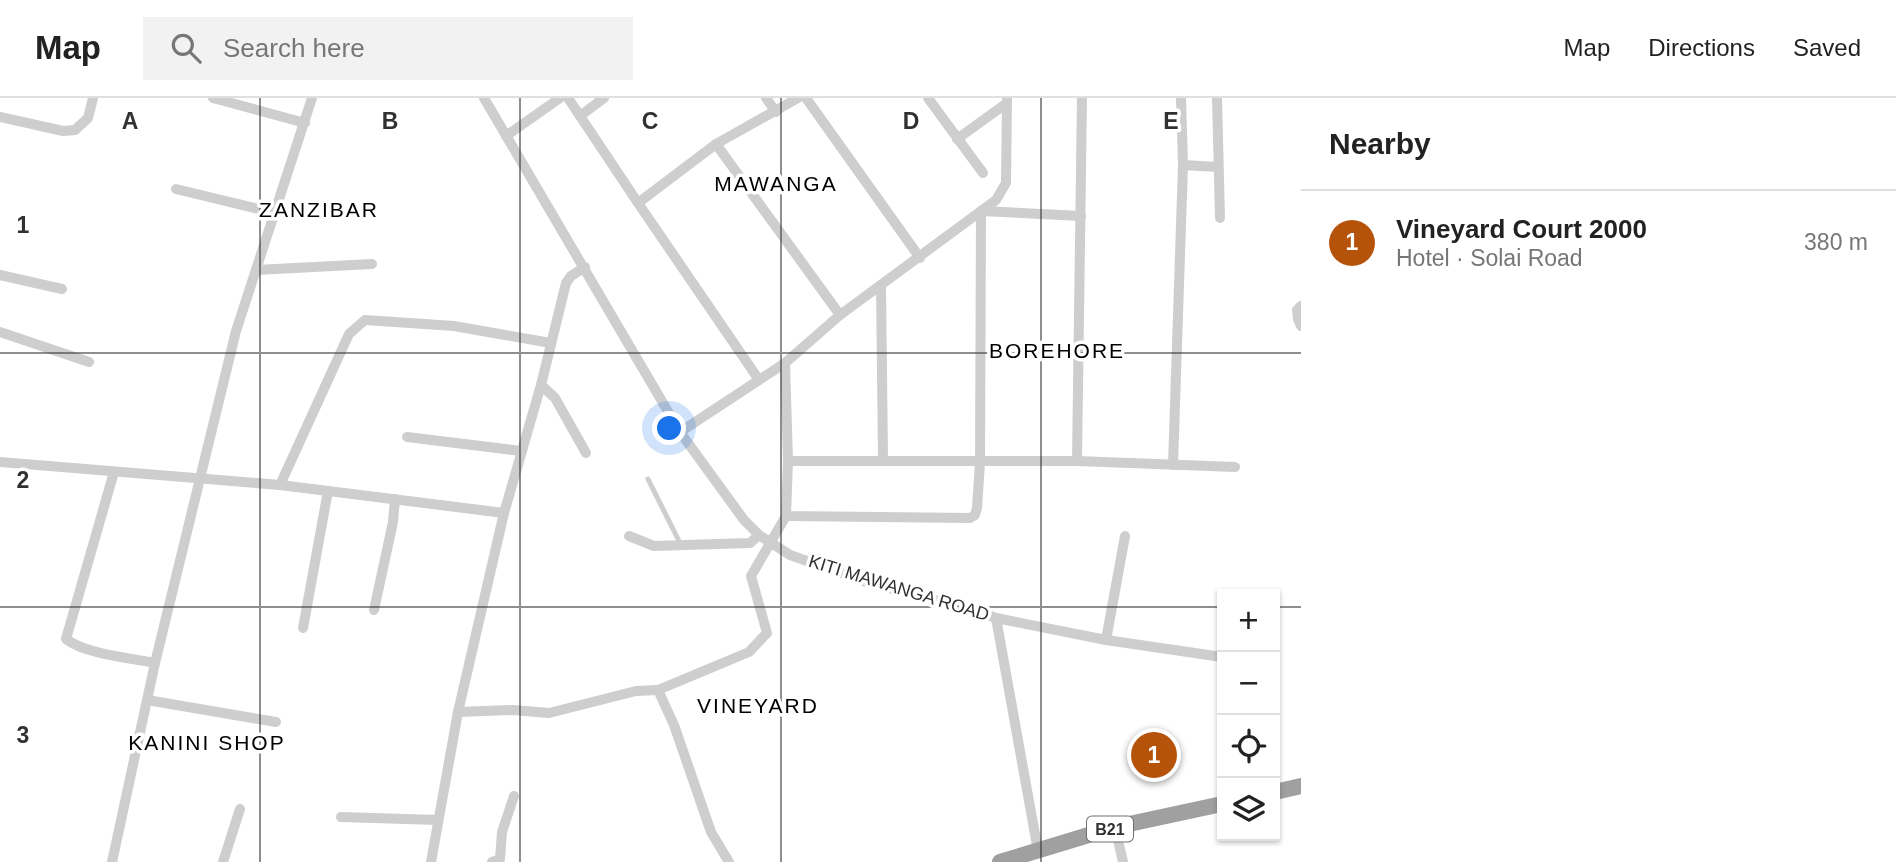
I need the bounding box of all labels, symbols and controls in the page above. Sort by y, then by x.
search box [143,17,633,80]
text: Map [35,29,101,66]
icon: search [167,29,205,67]
text: Search here [223,33,365,63]
text: Map [1564,34,1610,61]
text: Directions [1648,34,1755,61]
text: Saved [1793,34,1861,61]
text: A [122,108,138,134]
text: B [382,108,398,134]
text: C [642,108,658,134]
text: D [903,108,919,134]
text: E [1163,108,1179,134]
text: Nearby [1329,127,1431,160]
district label: MAWANGA [714,172,838,195]
district label: ZANZIBAR [259,198,379,221]
text: 1 [17,212,30,238]
text: Vineyard Court 2000 [1396,214,1647,244]
text: 1 [1346,229,1358,255]
text: 380 m [1804,229,1868,255]
text: Hotel · Solai Road [1396,245,1583,271]
district label: BOREHORE [989,339,1125,362]
your location [652,411,686,445]
text: 2 [17,467,29,493]
street label: KITI MAWANGA ROAD [806,551,992,625]
map controls [1217,589,1280,841]
button: + [1217,589,1280,652]
button: − [1217,652,1280,715]
district label: VINEYARD [697,694,819,717]
button: locate [1217,715,1280,778]
text: 3 [17,722,29,748]
pin: 1 [1131,729,1177,781]
district label: KANINI SHOP [128,731,286,754]
button: layers [1217,778,1280,841]
road number: B21 [1087,816,1133,842]

